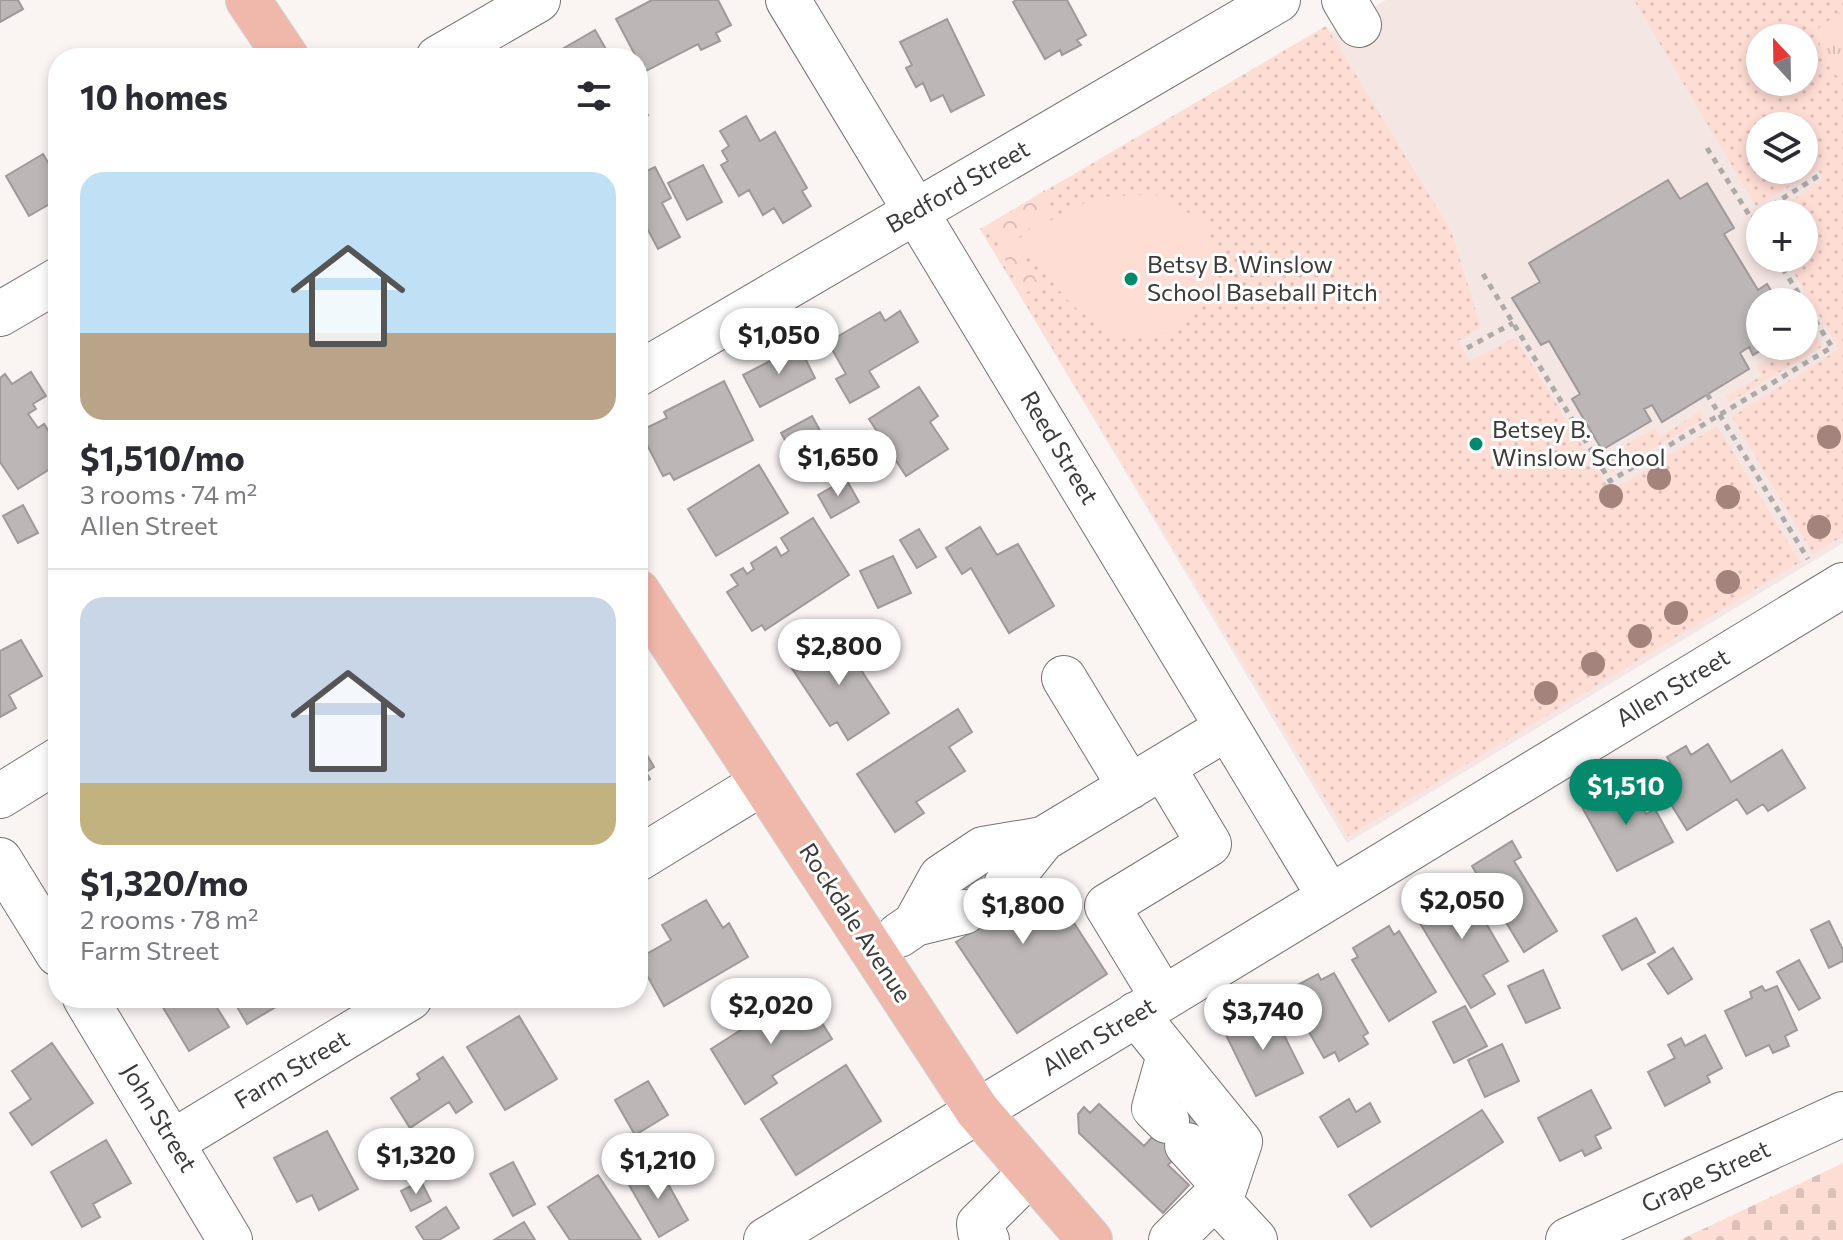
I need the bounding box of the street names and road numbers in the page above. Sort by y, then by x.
street label: Bedford Street [880,133,1034,238]
street label: Reed Street [1015,385,1105,509]
street label: Allen Street [1610,641,1735,732]
street label: Rockdale Avenue [794,837,918,1007]
street label: Allen Street [1036,990,1161,1081]
street label: Farm Street [229,1023,354,1114]
street label: John Street [117,1058,204,1177]
street label: Grape Street [1636,1133,1775,1218]

